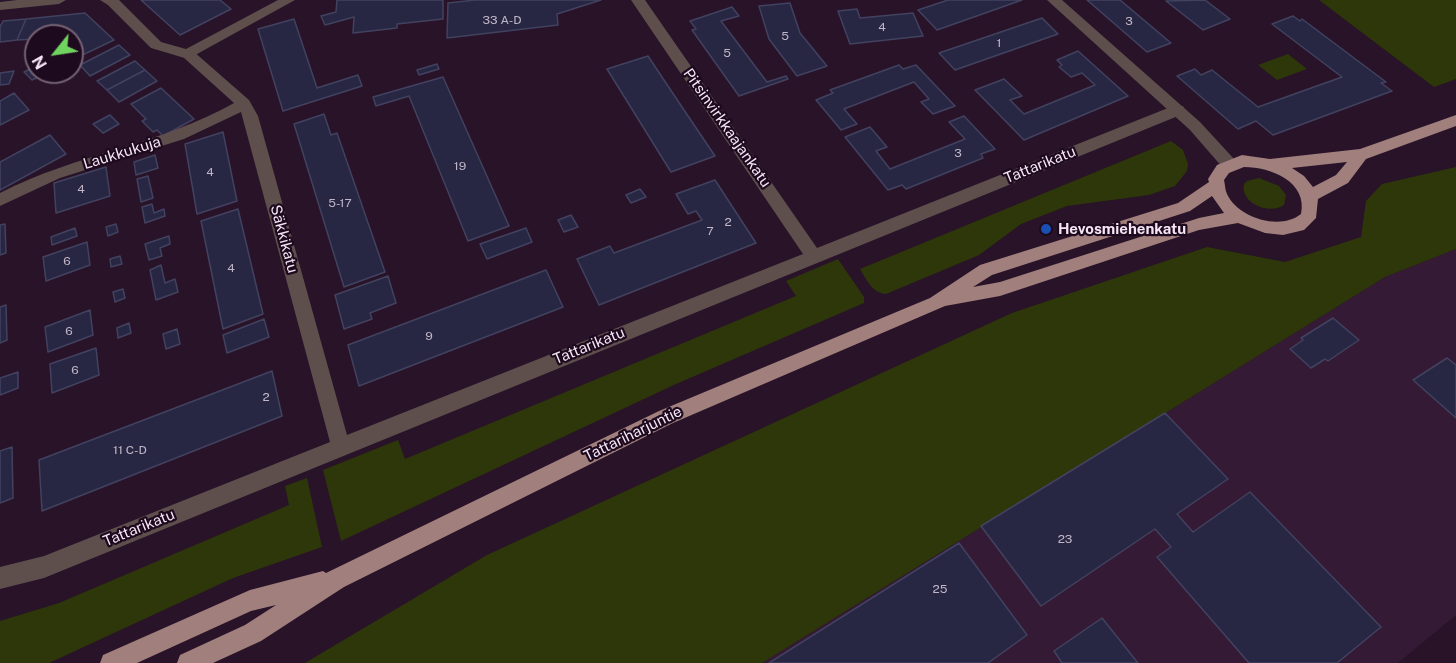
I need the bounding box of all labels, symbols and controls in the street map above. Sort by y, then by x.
house number: 33 A-D [483,13,521,27]
house number: 3 [1125,14,1133,28]
house number: 4 [878,20,886,34]
north arrow [24,24,84,84]
house number: 5 [781,29,789,43]
house number: 1 [997,36,1001,50]
house number: 5 [723,46,731,60]
text: N [28,52,51,72]
street label: Pitsinvirkkaajankatu [679,65,775,191]
street label: Laukkukuja [81,133,163,173]
street label: Tattarikatu [1002,143,1078,187]
house number: 3 [954,146,962,160]
house number: 19 [454,159,466,173]
house number: 4 [206,165,214,179]
house number: 4 [77,182,85,196]
house number: 5-17 [328,196,352,210]
street label: Säkkikatu [266,203,302,275]
house number: 2 [724,215,732,229]
place label: Hevosmiehenkatu [1058,220,1186,238]
marker: Hevosmiehenkatu [1039,222,1053,236]
house number: 7 [706,224,714,238]
house number: 6 [63,254,71,268]
house number: 4 [227,261,235,275]
house number: 6 [65,324,73,338]
street label: Tattarikatu [551,324,627,368]
house number: 9 [425,329,433,343]
house number: 6 [71,363,79,377]
house number: 2 [262,390,270,404]
street label: Tattariharjuntie [581,403,685,465]
house number: 11 C-D [113,443,147,457]
street label: Tattarikatu [101,506,177,550]
house number: 23 [1058,532,1072,546]
house number: 25 [933,582,947,596]

